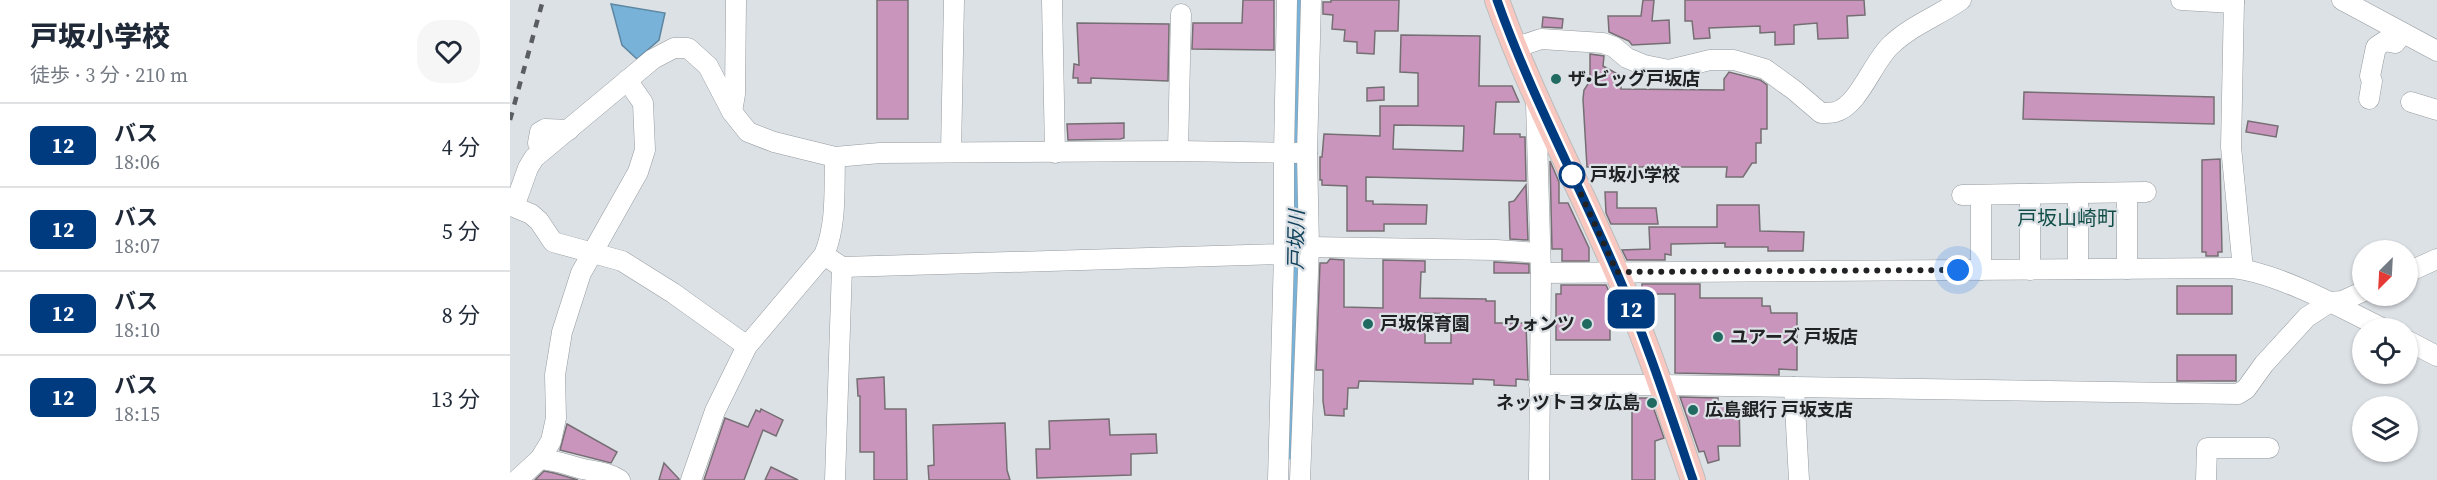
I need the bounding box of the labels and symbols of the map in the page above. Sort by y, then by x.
place label: ザ•ビッグ戸坂店 [1568,66,1700,91]
marker: ザ•ビッグ戸坂店 [1549,72,1563,86]
marker: 戸坂小学校 [1559,162,1585,188]
place label: 戸坂小学校 [1590,162,1680,187]
district label: 戸坂山崎町 [2017,204,2117,232]
water label: 戸坂川 [1281,208,1311,270]
north arrow [2352,240,2418,306]
your location [1943,255,1973,285]
line badge: 12 [1604,290,1658,328]
place label: 戸坂保育園 [1380,311,1470,336]
place label: ウォンツ [1503,311,1575,336]
marker: 戸坂保育園 [1361,317,1375,331]
marker: ウォンツ [1580,317,1594,331]
place label: ユアーズ 戸坂店 [1730,324,1858,349]
marker: ユアーズ 戸坂店 [1711,330,1725,344]
place label: ネッツトヨタ広島 [1496,390,1640,415]
marker: ネッツトヨタ広島 [1645,396,1659,410]
place label: 広島銀行 戸坂支店 [1705,397,1853,422]
marker: 広島銀行 戸坂支店 [1686,403,1700,417]

